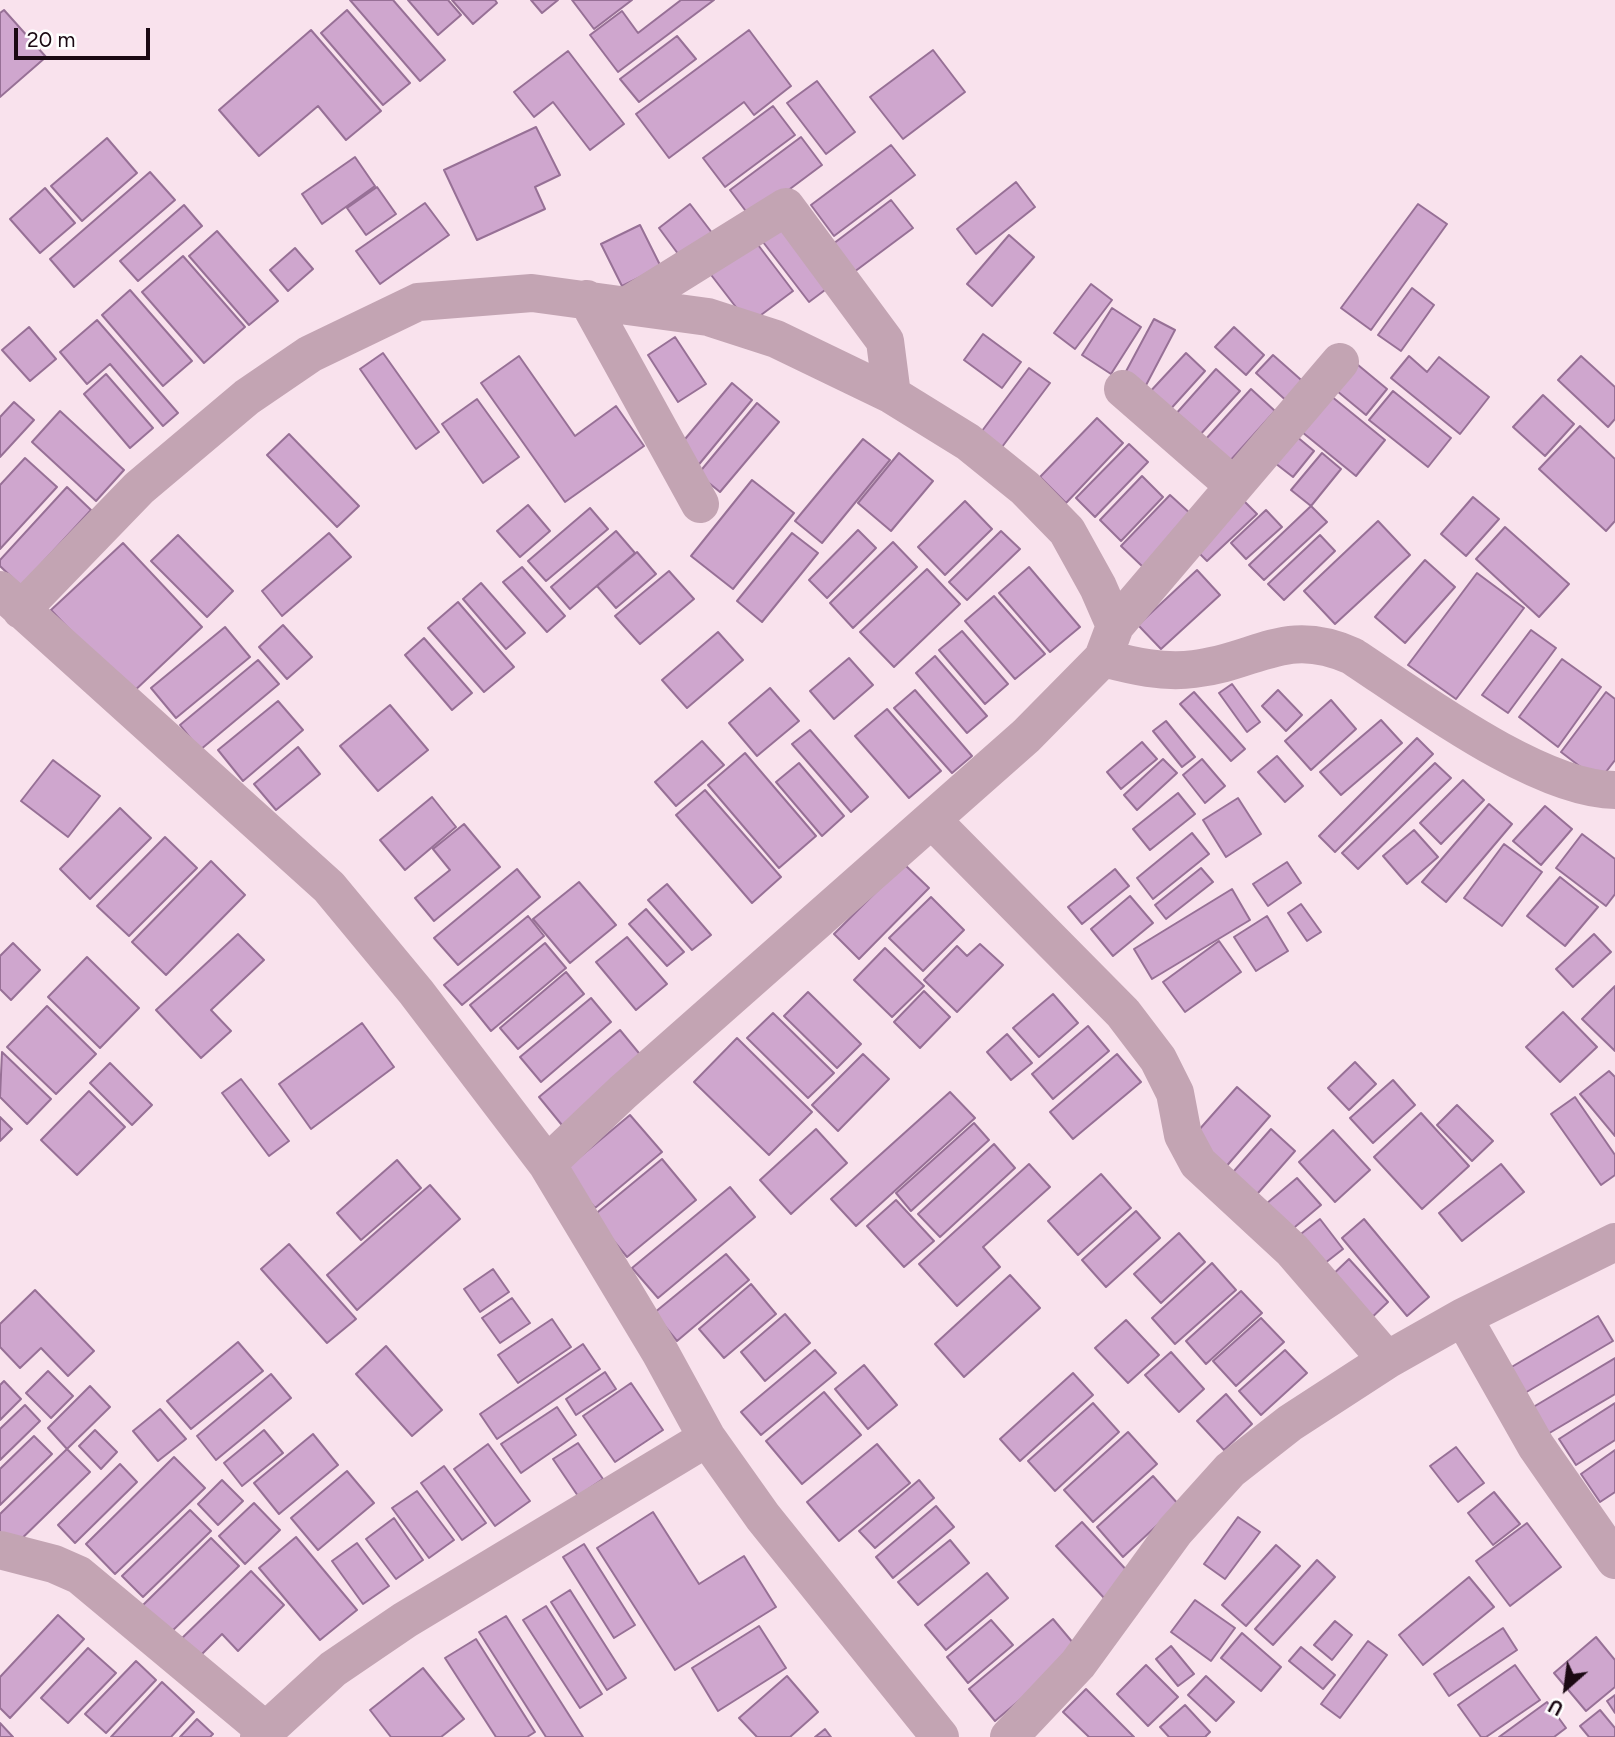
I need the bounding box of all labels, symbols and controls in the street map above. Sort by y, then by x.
scale bar [18,14,154,58]
text: 20 m [27,27,75,52]
north arrow [1531,1653,1601,1723]
text: U [1545,1694,1567,1720]

